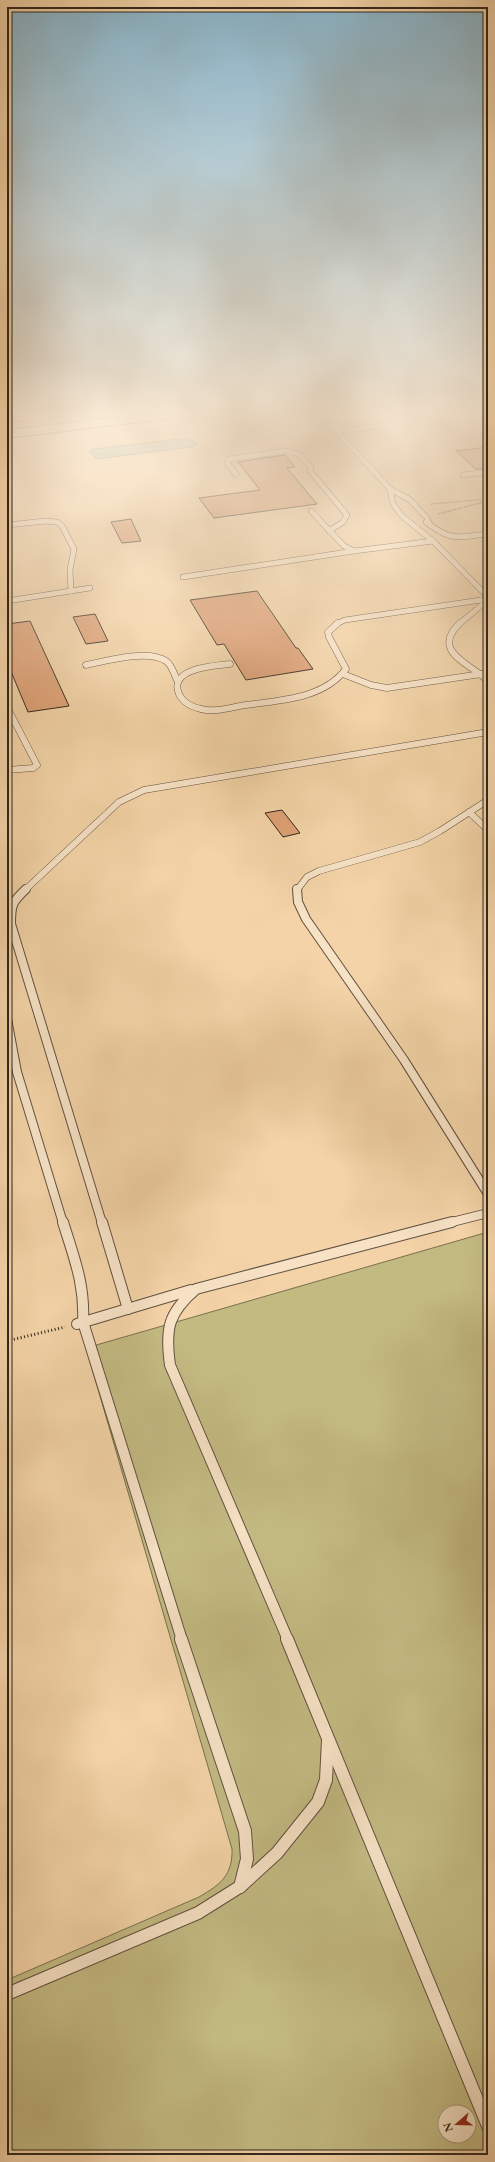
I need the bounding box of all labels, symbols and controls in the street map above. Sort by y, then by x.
north arrow [437,2104,477,2144]
text: N [439,2121,456,2134]

